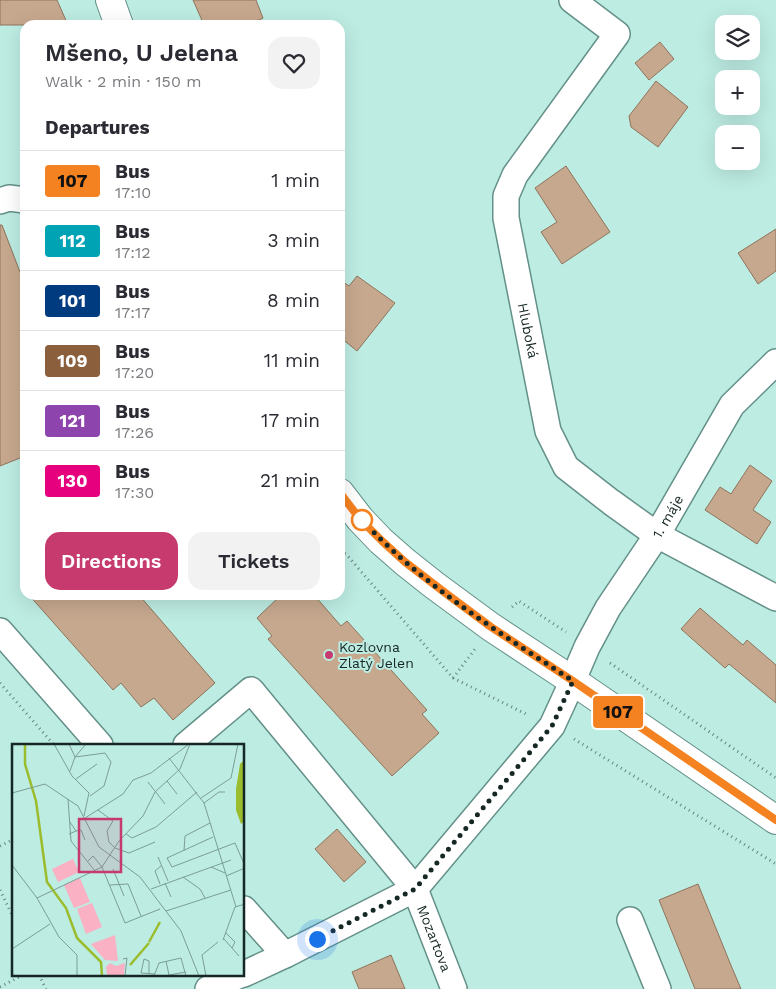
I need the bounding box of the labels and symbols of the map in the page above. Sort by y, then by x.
street label: Hluboká [515,302,541,360]
street label: 1. máje [649,492,686,541]
unlabelled marker [351,509,373,531]
place label: Kozlovna Zlatý Jelen [339,639,414,671]
marker: Kozlovna Zlatý Jelen [323,649,335,661]
line badge: 107 [589,696,647,728]
inset map [12,744,245,976]
street label: Mozartova [414,903,454,974]
your location [305,927,330,952]

